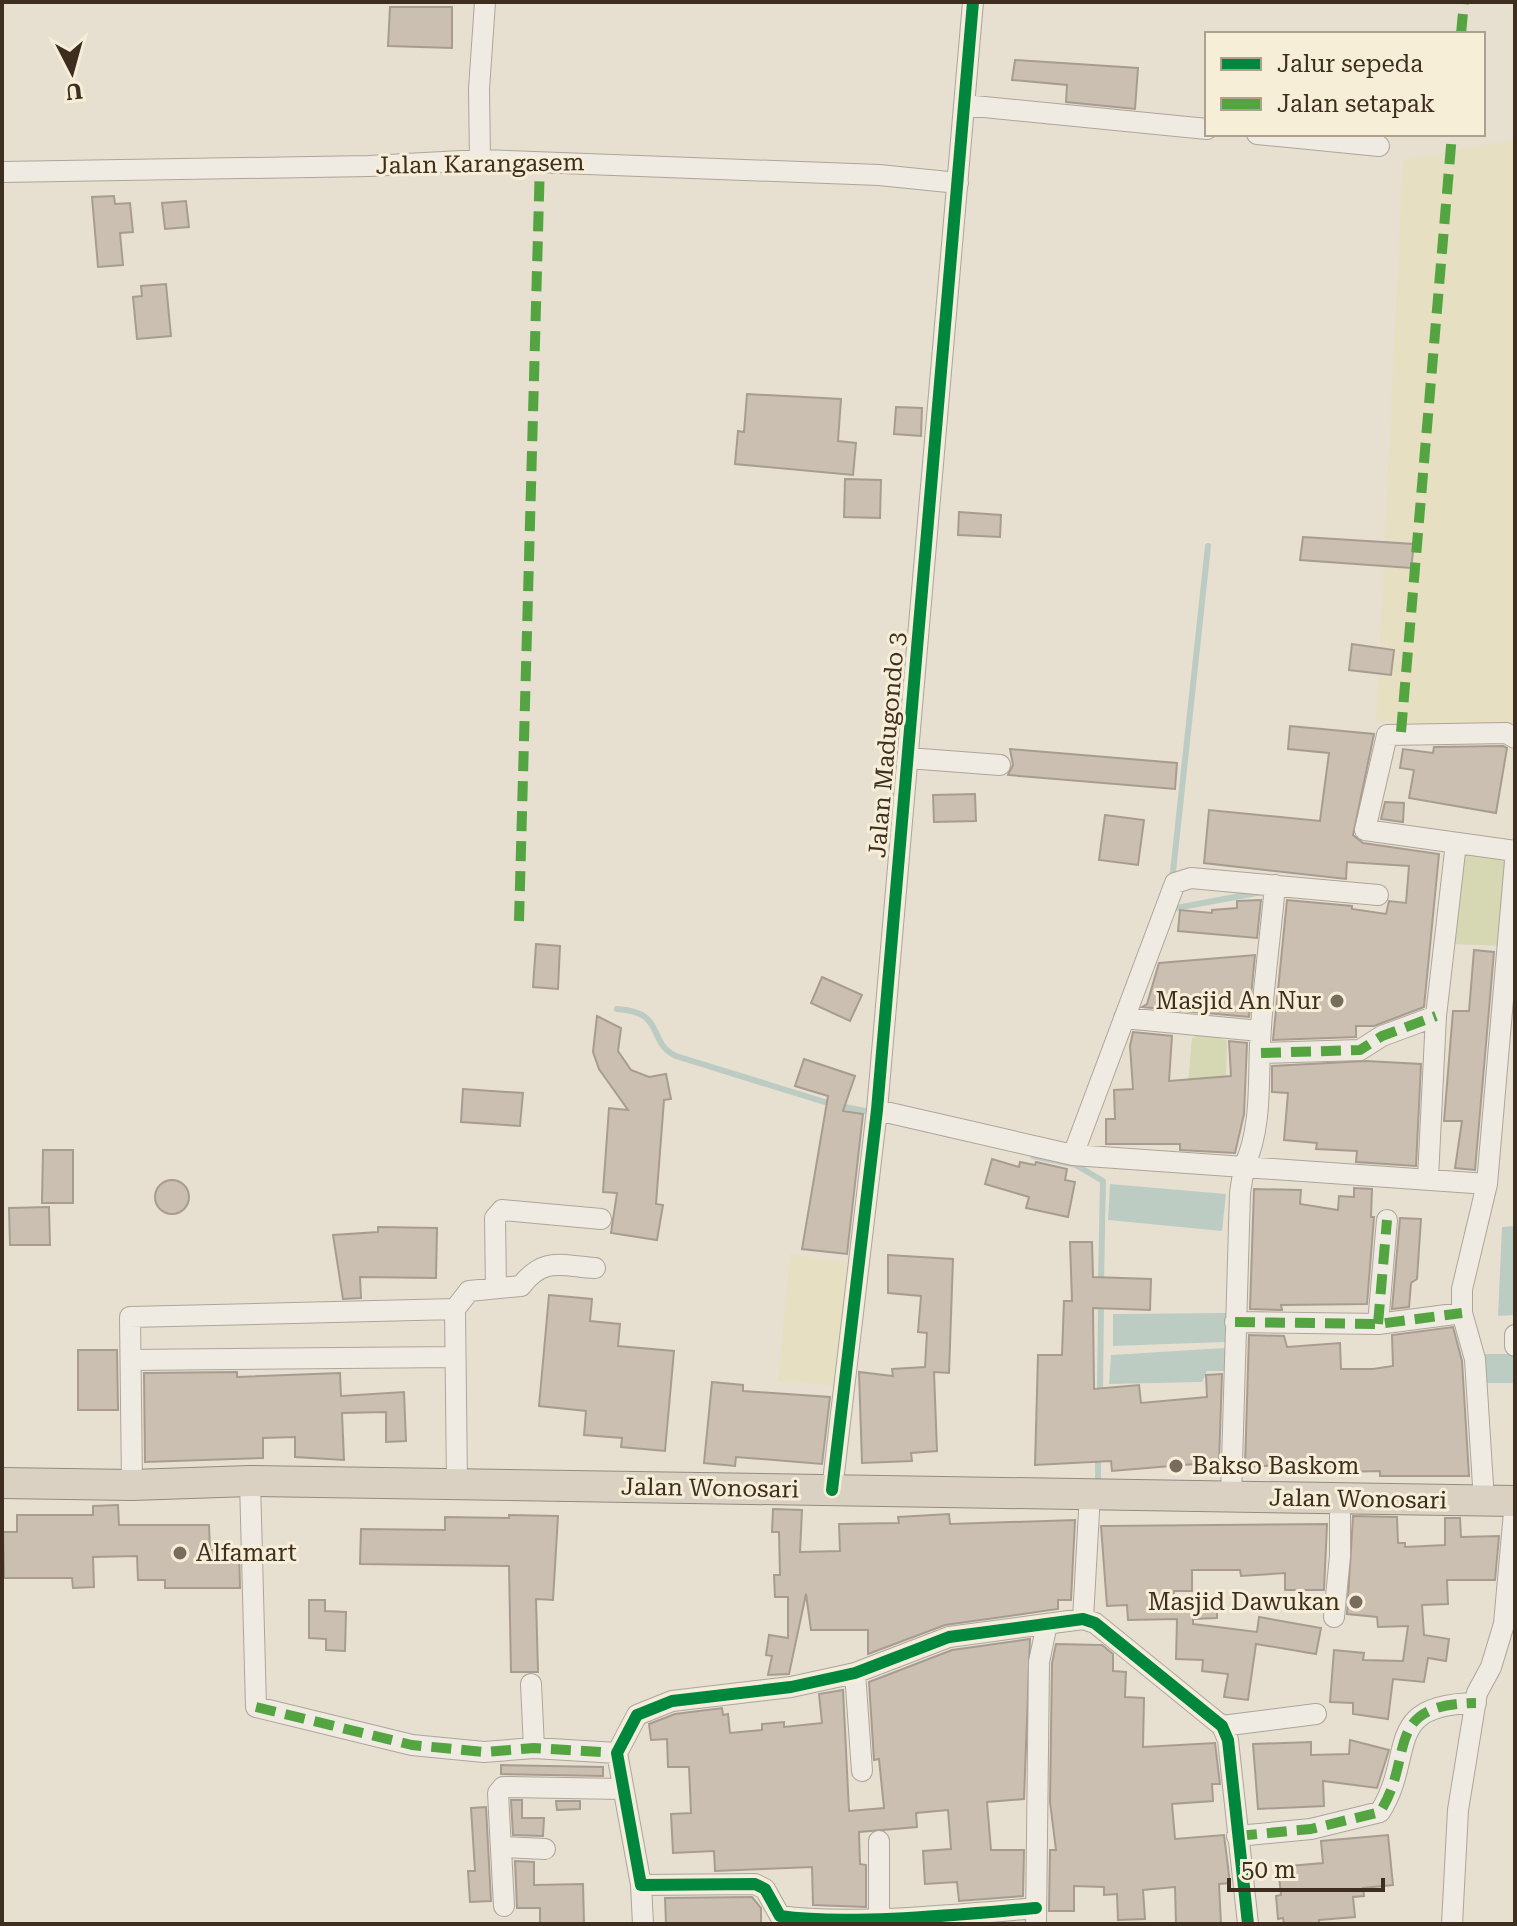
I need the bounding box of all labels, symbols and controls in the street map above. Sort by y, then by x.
north arrow [32,32,112,112]
legend [1205,32,1485,136]
text: Jalur sepeda [1277,50,1423,78]
text: U [64,78,84,105]
text: Jalan setapak [1277,90,1435,118]
street label: Jalan Karangasem [375,148,585,180]
street label: Jalan Madugondo 3 [863,631,911,859]
place label: Masjid An Nur [1156,987,1321,1015]
marker: Masjid An Nur [1328,992,1346,1010]
place label: Bakso Baskom [1192,1452,1360,1480]
marker: Bakso Baskom [1167,1457,1185,1475]
street label: Jalan Wonosari [621,1472,800,1504]
street label: Jalan Wonosari [1269,1483,1448,1515]
place label: Alfamart [196,1539,297,1567]
marker: Alfamart [171,1544,189,1562]
place label: Masjid Dawukan [1148,1588,1340,1616]
marker: Masjid Dawukan [1347,1593,1365,1611]
scale bar [1229,1842,1383,1892]
text: 50 m [1241,1856,1296,1884]

